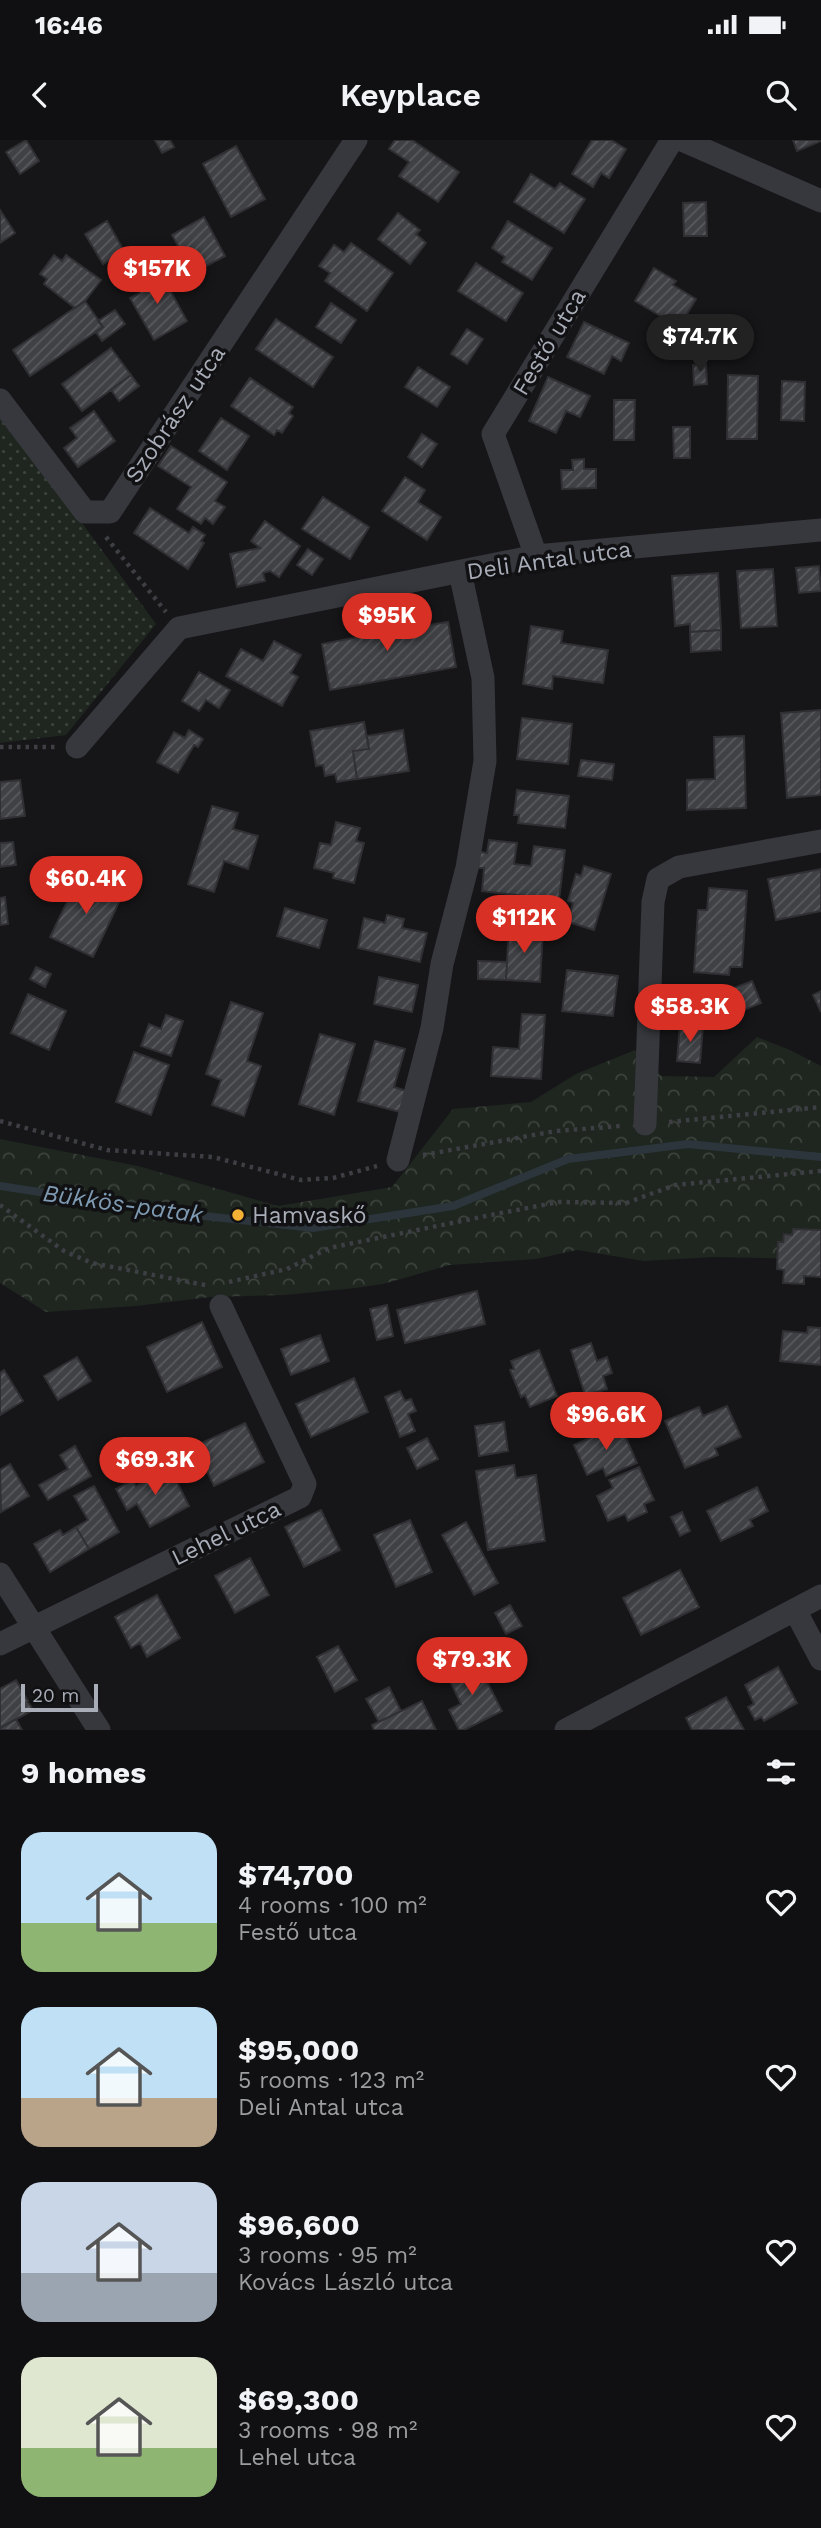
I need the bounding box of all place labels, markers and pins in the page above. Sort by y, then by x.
pin: $157K [108,246,206,306]
pin: $74.7K [643,314,757,374]
pin: $95K [346,594,428,653]
pin: $60.4K [29,856,143,916]
pin: $112K [475,896,573,955]
pin: $58.3K [633,984,747,1044]
place label: Hamvaskő [252,1202,367,1229]
marker: Hamvaskő [230,1207,246,1223]
pin: $96.6K [549,1392,663,1452]
pin: $69.3K [98,1438,212,1497]
pin: $79.3K [415,1638,529,1697]

